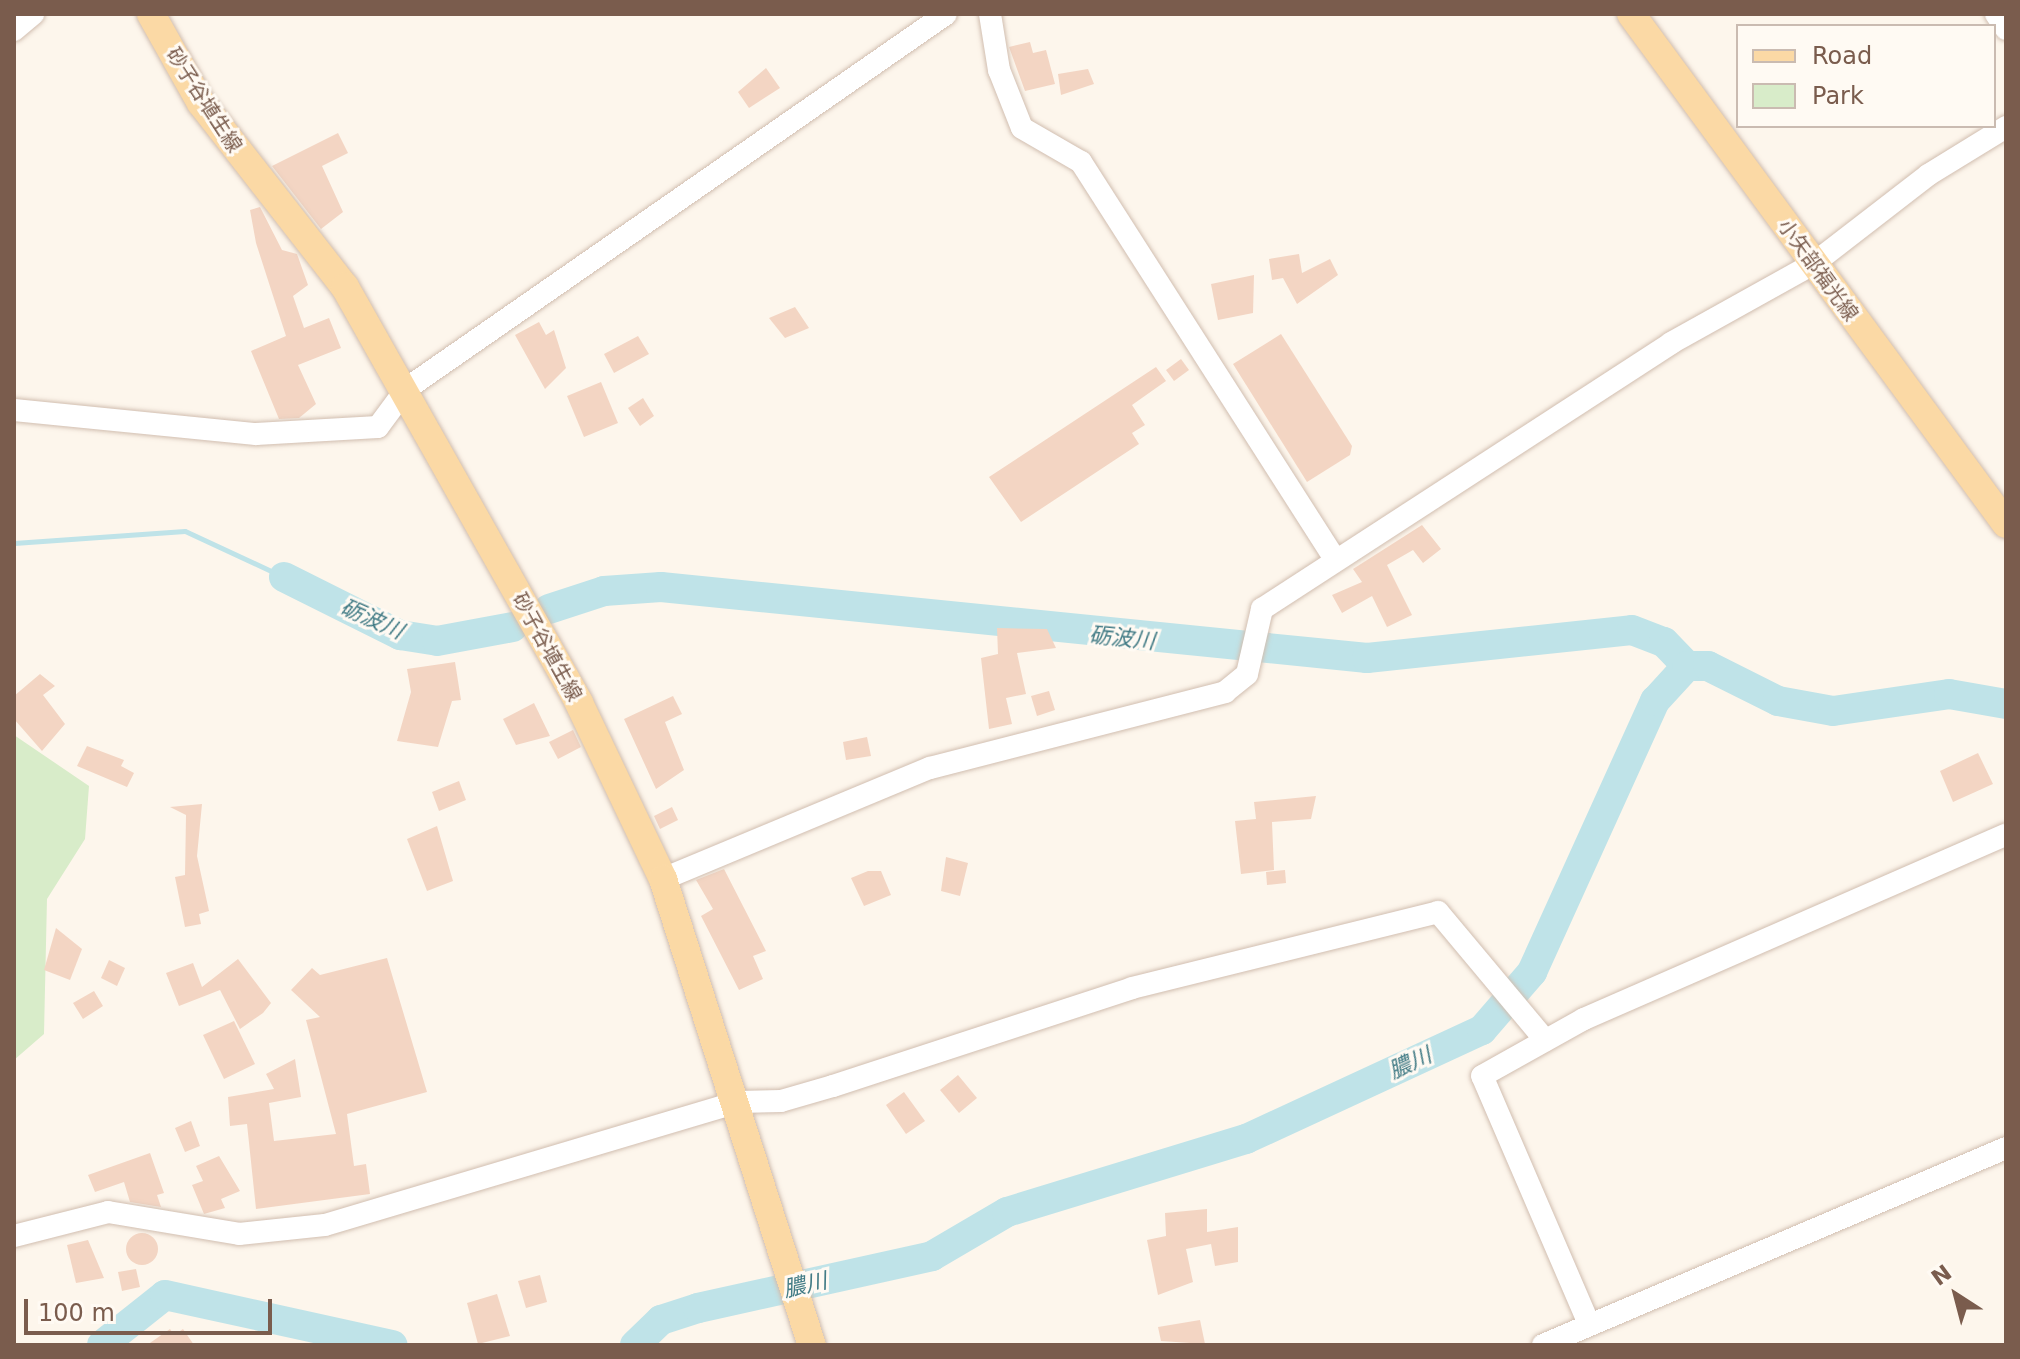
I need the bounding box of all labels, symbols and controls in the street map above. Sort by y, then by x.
legend [1736,24,1996,128]
text: Road [1812,42,1872,70]
street label: 砂子谷埴生線 [161,43,247,157]
text: Park [1812,82,1864,110]
street label: 小矢部福光線 [1773,214,1863,326]
street label: 砂子谷埴生線 [507,589,587,705]
water label: 砺波川 [336,594,408,644]
water label: 砺波川 [1088,621,1156,655]
water label: 膿川 [1384,1042,1436,1084]
north arrow [1916,1255,1996,1335]
text: N [1927,1260,1956,1291]
water label: 膿川 [781,1267,829,1303]
scale bar [28,1283,276,1333]
text: 100 m [38,1299,115,1327]

